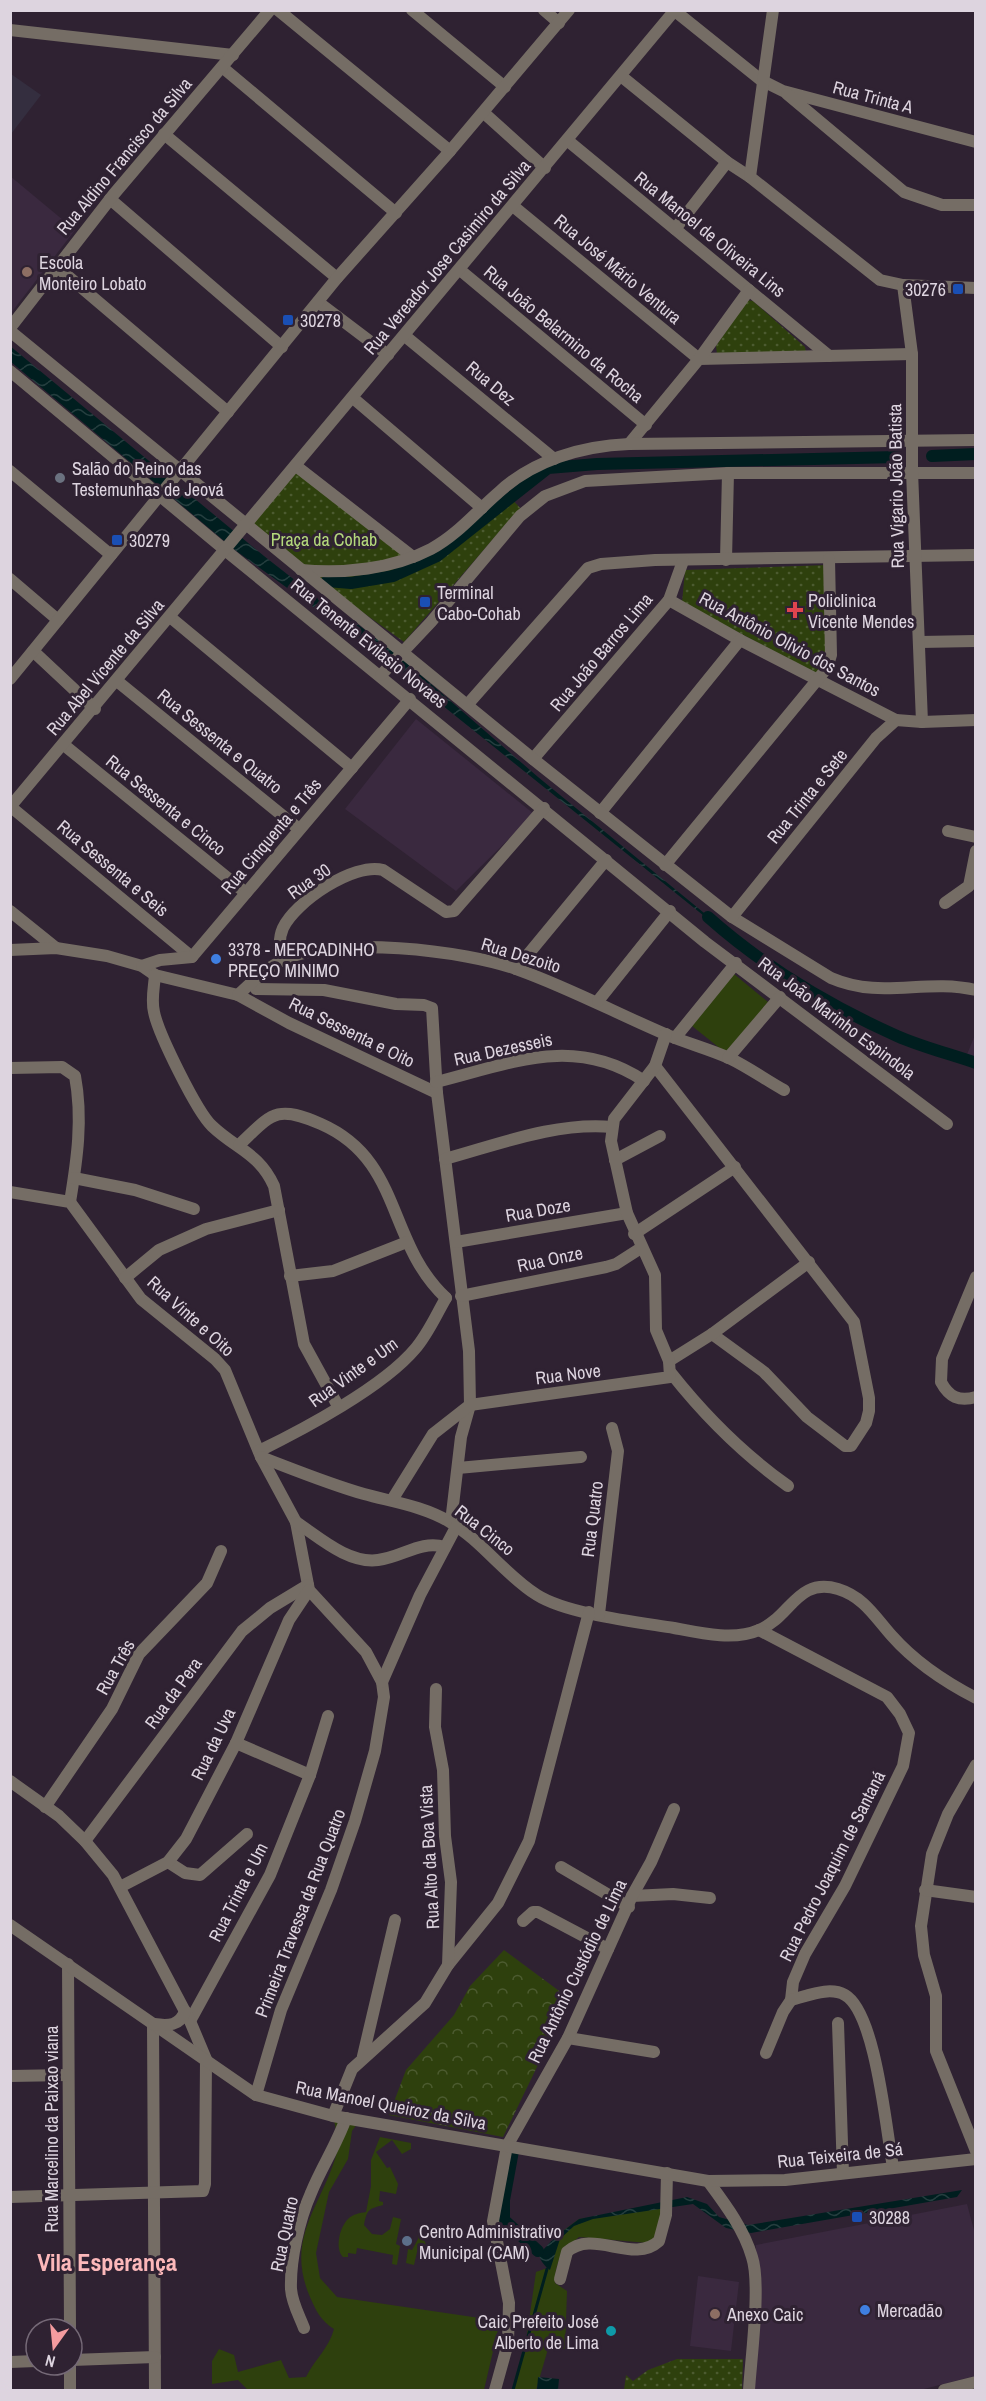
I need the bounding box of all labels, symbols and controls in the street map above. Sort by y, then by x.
street label: Rua Aldino Francisco da Silva [51,72,197,240]
street label: Rua Trinta A [830,74,916,120]
street label: Rua Vereador Jose Casimiro da Silva [358,154,536,360]
street label: Rua Manoel de Oliveira Lins [629,165,791,303]
street label: Rua José Mário Ventura [549,208,687,330]
place label: Escola Monteiro Lobato [39,250,147,296]
street label: Rua João Belarmino da Rocha [479,260,649,408]
marker: Escola Monteiro Lobato [20,265,34,279]
place label: 30276 [905,277,946,302]
marker: 30276 [951,282,965,296]
place label: 30278 [300,308,341,333]
marker: 30278 [281,313,295,327]
street label: Rua Dez [461,355,521,411]
street label: Rua Vigario João Batista [882,403,910,569]
place label: Salão do Reino das Testemunhas de Jeová [72,456,224,502]
marker: Salão do Reino das Testemunhas de Jeová [53,471,67,485]
park label: Praça da Cohab [271,527,377,552]
place label: 30279 [129,528,170,553]
marker: 30279 [110,533,124,547]
street label: Rua Tenente Evilasio Novaes [286,572,452,714]
place label: Terminal Cabo-Cohab [437,580,521,626]
street label: Rua Antônio Olivio dos Santos [695,586,885,702]
street label: Rua João Barros Lima [544,587,658,717]
place label: Policlinica Vicente Mendes [808,588,914,634]
street label: Rua Abel Vicente da Silva [40,593,170,741]
marker: Terminal Cabo-Cohab [418,595,432,609]
marker: Policlinica Vicente Mendes [786,601,804,619]
street label: Rua Sessenta e Quatro [152,683,288,799]
street label: Rua Trinta e Sete [761,743,853,849]
street label: Rua Sessenta e Cinco [101,749,231,861]
street label: Rua Cinquenta e Três [215,773,327,899]
street label: Rua Sessenta e Seis [52,814,174,922]
street label: Rua 30 [282,857,336,905]
street label: Rua Dezoito [478,931,564,979]
place label: 3378 - MERCADINHO PREÇO MINIMO [228,937,375,983]
street label: Rua João Marinho Espindola [753,950,921,1086]
marker: 3378 - MERCADINHO PREÇO MINIMO [209,952,223,966]
street label: Rua Sessenta e Oito [285,991,419,1073]
street label: Rua Dezesseis [451,1026,555,1072]
street label: Rua Doze [504,1192,572,1228]
street label: Rua Onze [515,1240,585,1278]
street label: Rua Vinte e Oito [142,1270,240,1362]
street label: Rua Vinte e Um [303,1331,403,1413]
street label: Rua Nove [534,1358,602,1390]
street label: Rua Quatro [575,1480,609,1558]
street label: Rua Cinco [450,1499,520,1561]
street label: Rua Três [90,1635,140,1699]
street label: Rua da Pera [139,1652,207,1734]
street label: Rua da Uva [185,1703,241,1785]
street label: Rua Pedro Joaquim de Santaná [773,1766,891,1966]
street label: Rua Alto da Boa Vista [413,1784,445,1930]
street label: Primeira Travessa da Rua Quatro [249,1805,351,2021]
street label: Rua Trinta e Um [202,1838,274,1946]
street label: Rua Antônio Custódio de Lima [522,1875,632,2067]
street label: Rua Marcelino da Paixao viana [39,2026,64,2232]
street label: Rua Manoel Queiroz da Silva [294,2074,488,2136]
street label: Rua Teixeira de Sá [776,2136,904,2174]
street label: Rua Quatro [264,2194,304,2274]
place label: 30288 [869,2205,910,2230]
marker: 30288 [850,2210,864,2224]
place label: Centro Administrativo Municipal (CAM) [419,2219,562,2265]
marker: Centro Administrativo Municipal (CAM) [400,2234,414,2248]
district label: Vila Esperança [37,2246,177,2278]
place label: Mercadão [877,2298,943,2323]
place label: Anexo Caic [726,2302,803,2327]
marker: Mercadão [858,2303,872,2317]
marker: Anexo Caic [708,2307,722,2321]
place label: Caic Prefeito José Alberto de Lima [478,2309,599,2355]
north arrow [24,2317,84,2377]
marker: Caic Prefeito José Alberto de Lima [604,2324,618,2338]
text: N [43,2350,58,2373]

